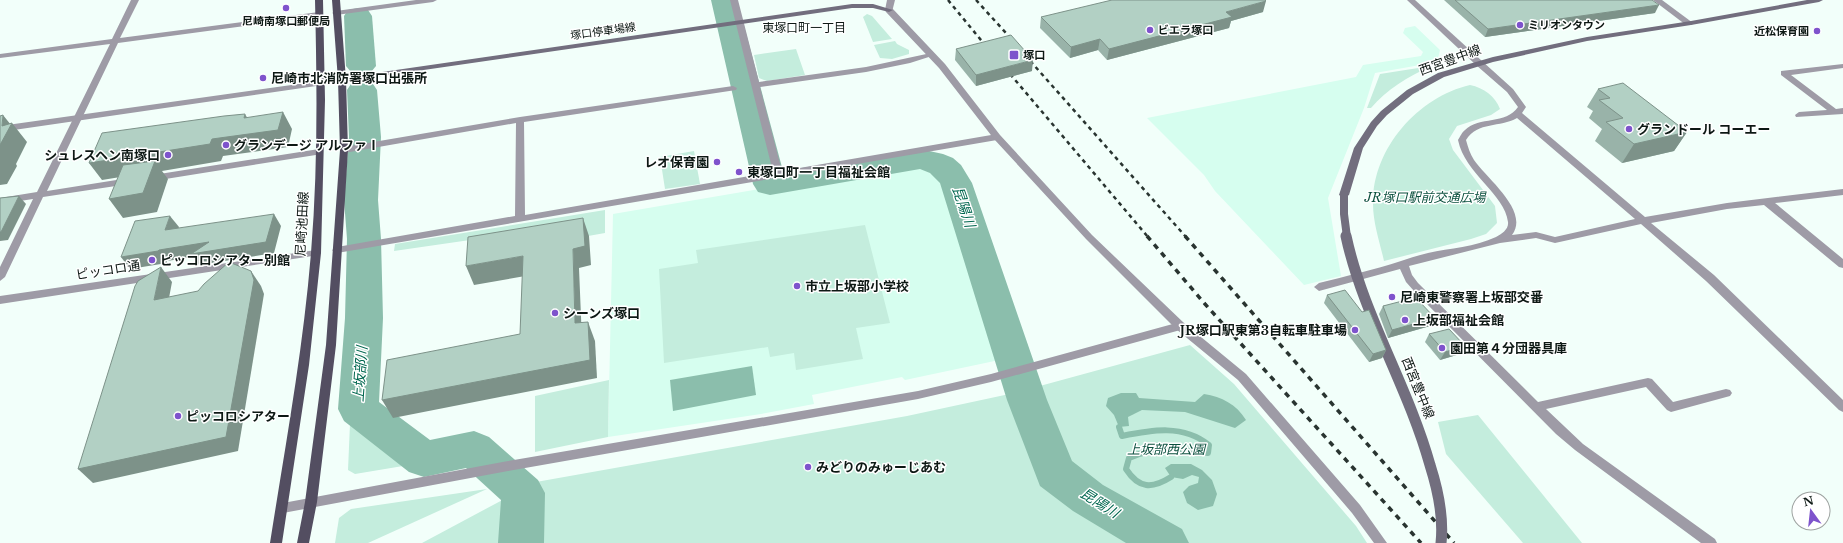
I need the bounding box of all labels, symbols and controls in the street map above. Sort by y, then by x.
marker: 尼崎南塚口郵便局 [281,3,291,13]
place label: 尼崎南塚口郵便局 [242,14,330,28]
place label: ミリオンタウン [1528,18,1605,32]
street label: 塚口停車場線 [569,19,637,43]
district label: 東塚口町一丁目 [762,20,846,35]
marker: ミリオンタウン [1515,20,1525,30]
place label: ビエラ塚口 [1158,23,1213,37]
place label: 近松保育園 [1754,24,1809,38]
marker: ビエラ塚口 [1145,25,1155,35]
marker: 近松保育園 [1812,26,1822,36]
street label: 西宮豊中線 [1417,41,1483,79]
place label: 塚口 [1023,48,1045,62]
marker: 塚口 [1008,49,1020,61]
place label: 尼崎市北消防署塚口出張所 [271,70,427,87]
marker: 尼崎市北消防署塚口出張所 [258,73,268,83]
place label: グランドール コーエー [1637,121,1770,138]
marker: グランドール コーエー [1624,124,1634,134]
place label: グランデージ アルファⅠ [234,137,380,154]
marker: グランデージ アルファⅠ [221,140,231,150]
place label: シュレスヘン南塚口 [44,147,160,164]
marker: シュレスヘン南塚口 [163,150,173,160]
place label: レオ保育園 [644,154,709,171]
marker: レオ保育園 [712,157,722,167]
place label: 東塚口町一丁目福祉会館 [747,164,890,181]
marker: 東塚口町一丁目福祉会館 [734,167,744,177]
water label: 昆陽川 [949,184,980,232]
park label: JR塚口駅前交通広場 [1364,189,1487,206]
street label: 尼崎池田線 [292,191,312,257]
place label: ピッコロシアター別館 [160,252,290,269]
marker: ピッコロシアター別館 [147,255,157,265]
street label: ピッコロ通 [75,257,141,283]
place label: 市立上坂部小学校 [805,278,909,295]
marker: 市立上坂部小学校 [792,281,802,291]
place label: 尼崎東警察署上坂部交番 [1400,289,1543,306]
marker: 尼崎東警察署上坂部交番 [1387,292,1397,302]
place label: シーンズ塚口 [563,305,640,322]
marker: シーンズ塚口 [550,308,560,318]
place label: 上坂部福祉会館 [1413,312,1504,329]
marker: 上坂部福祉会館 [1400,315,1410,325]
place label: JR塚口駅東第3自転車駐車場 [1177,322,1347,339]
marker: JR塚口駅東第3自転車駐車場 [1350,325,1360,335]
place label: 園田第４分団器具庫 [1450,340,1567,357]
water label: 上坂部川 [349,343,371,403]
marker: 園田第４分団器具庫 [1437,343,1447,353]
street label: 西宮豊中線 [1398,355,1438,421]
place label: ピッコロシアター [186,408,290,425]
marker: ピッコロシアター [173,411,183,421]
park label: 上坂部西公園 [1127,441,1207,458]
place label: みどりのみゅーじあむ [816,459,946,476]
marker: みどりのみゅーじあむ [803,462,813,472]
water label: 昆陽川 [1077,484,1124,523]
north arrow [1791,491,1831,531]
text: N [1802,493,1816,509]

